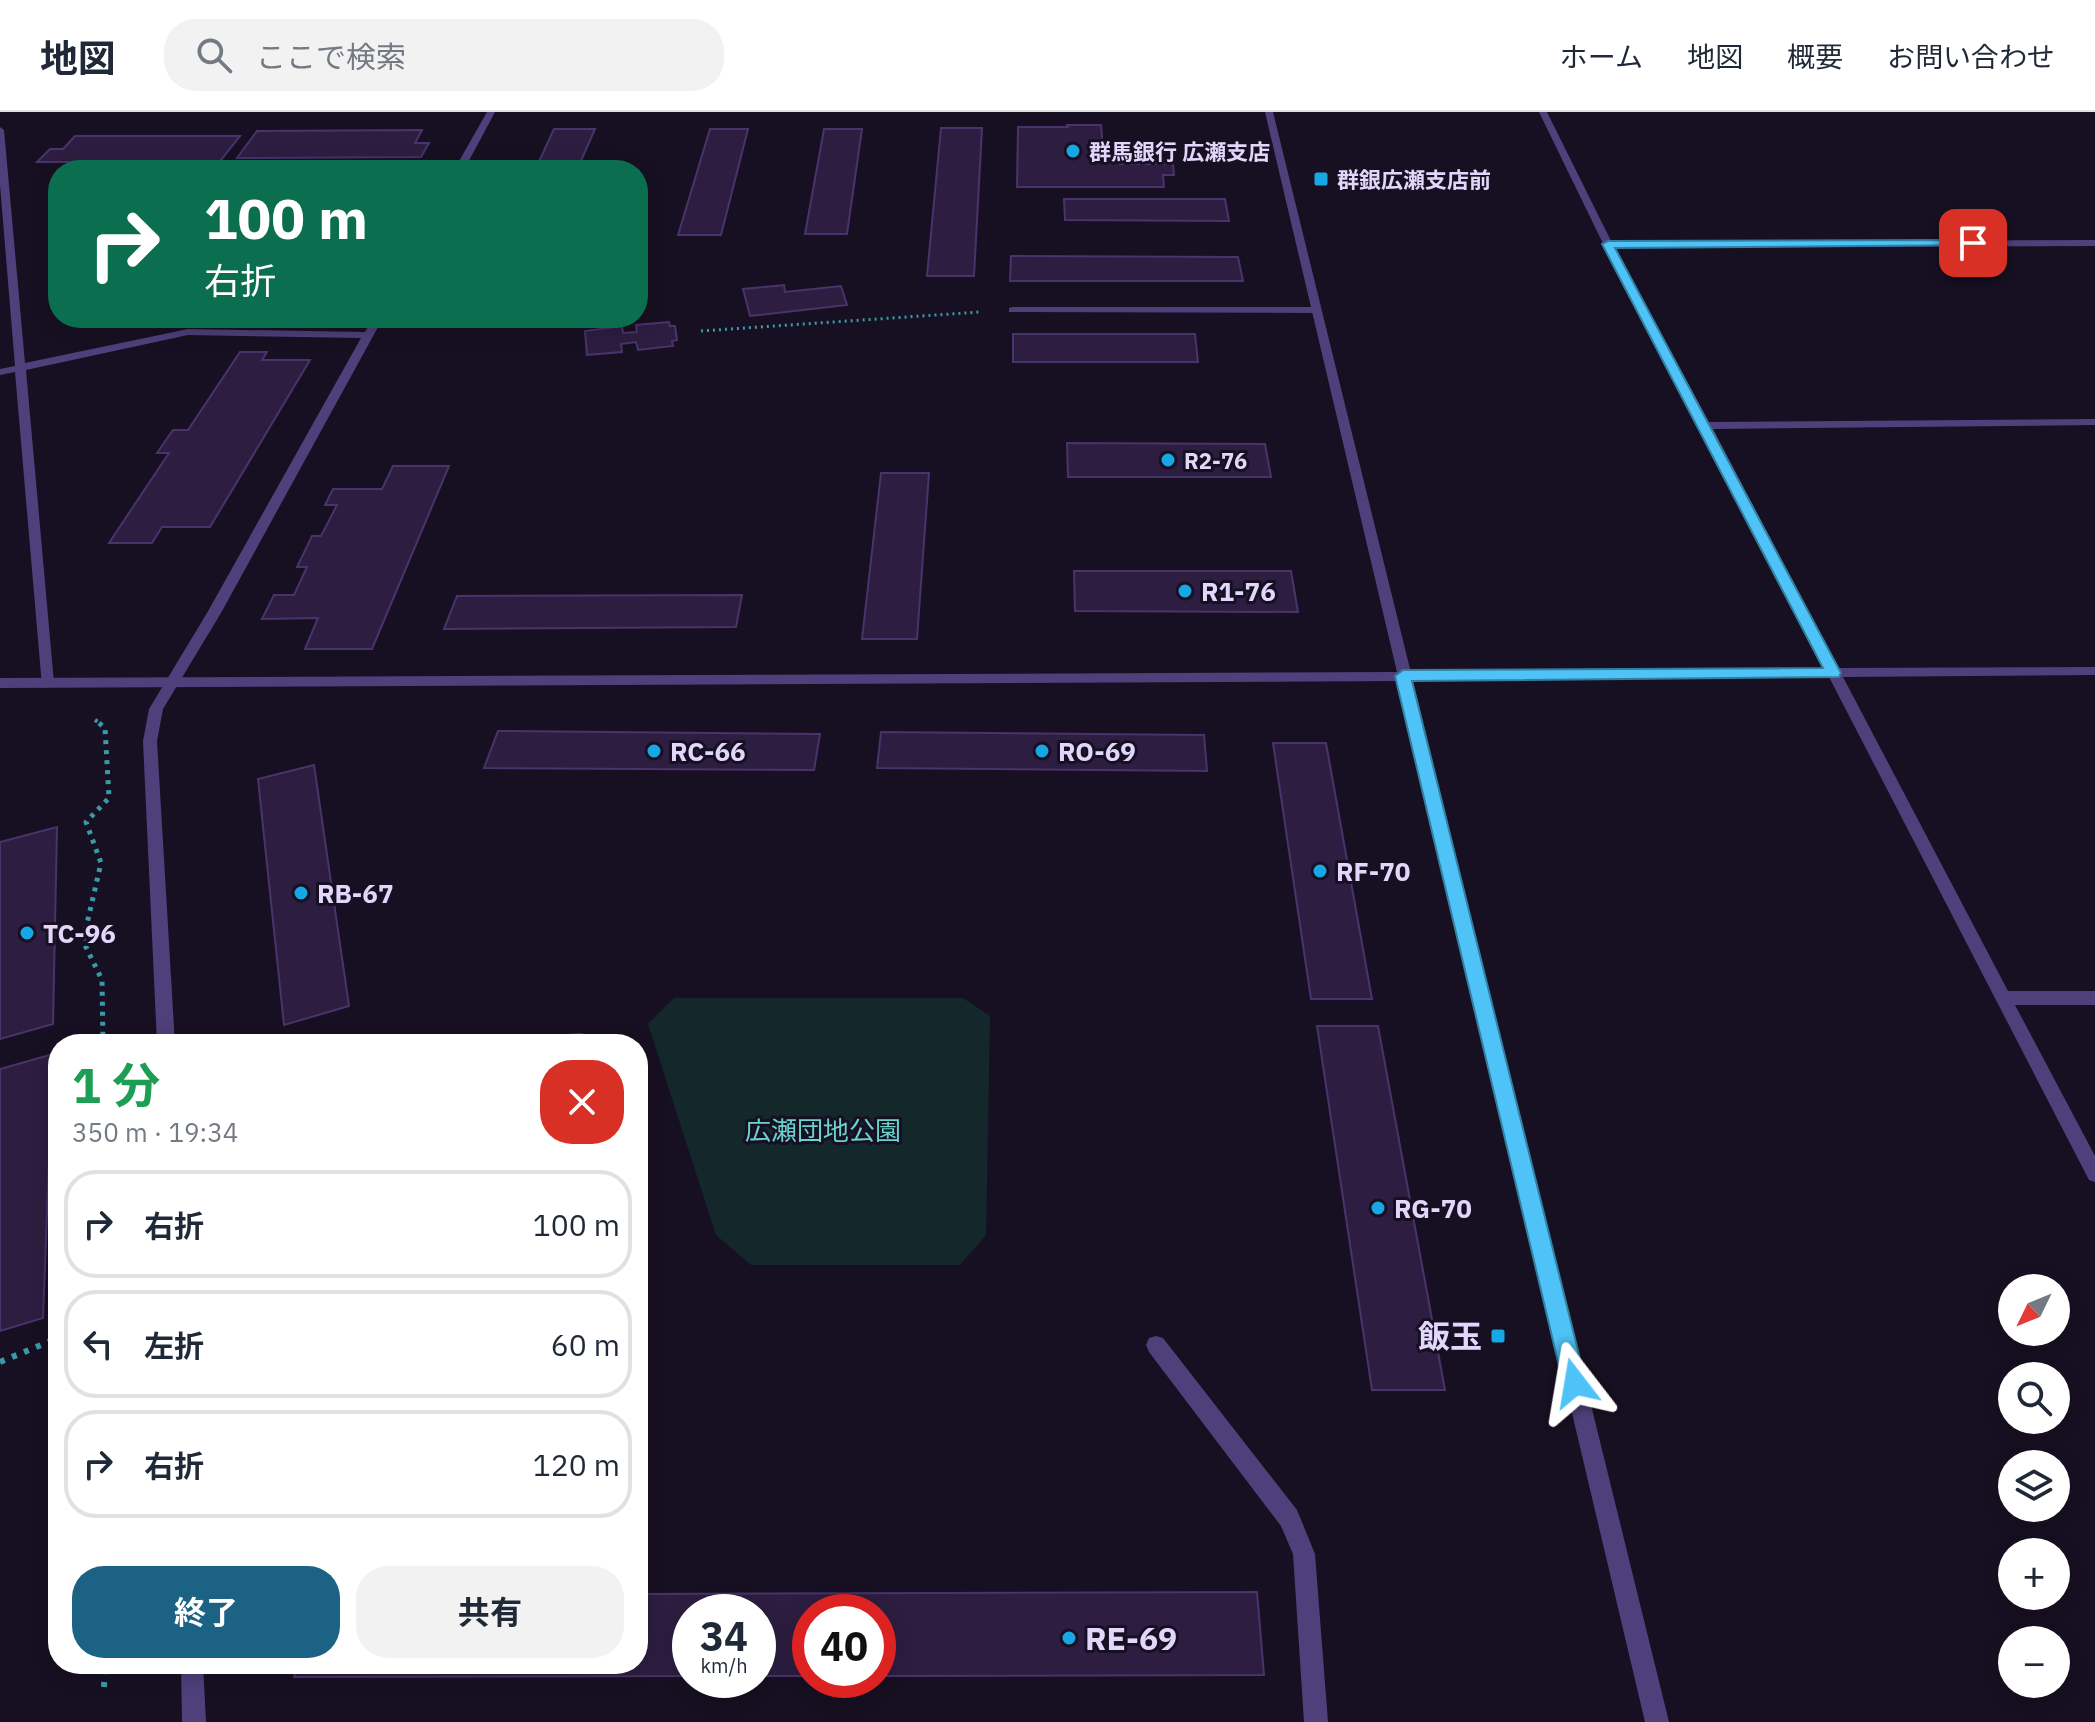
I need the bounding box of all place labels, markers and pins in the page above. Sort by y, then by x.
place label: 群馬銀行 広瀬支店 [1089,137,1270,166]
marker: 群馬銀行 広瀬支店 [1064,142,1082,160]
place label: 群銀広瀬支店前 [1337,165,1491,194]
marker: 群銀広瀬支店前 [1312,170,1330,188]
pin [1939,209,2007,277]
place label: R2-76 [1184,446,1247,475]
marker: R2-76 [1159,451,1177,469]
place label: R1-76 [1201,574,1276,608]
marker: R1-76 [1176,582,1194,600]
place label: RC-66 [670,734,746,768]
place label: RO-69 [1058,734,1136,768]
marker: RC-66 [645,742,663,760]
marker: RO-69 [1033,742,1051,760]
place label: RF-70 [1336,854,1410,888]
marker: RF-70 [1311,862,1329,880]
place label: RB-67 [317,876,394,910]
marker: RB-67 [292,884,310,902]
place label: TC-96 [43,916,116,950]
marker: TC-96 [18,924,36,942]
place label: RG-70 [1394,1191,1472,1225]
marker: RG-70 [1369,1199,1387,1217]
place label: 飯玉 [1418,1315,1482,1357]
marker: 飯玉 [1489,1327,1507,1345]
place label: RE-69 [1085,1617,1177,1659]
marker: RE-69 [1060,1629,1078,1647]

